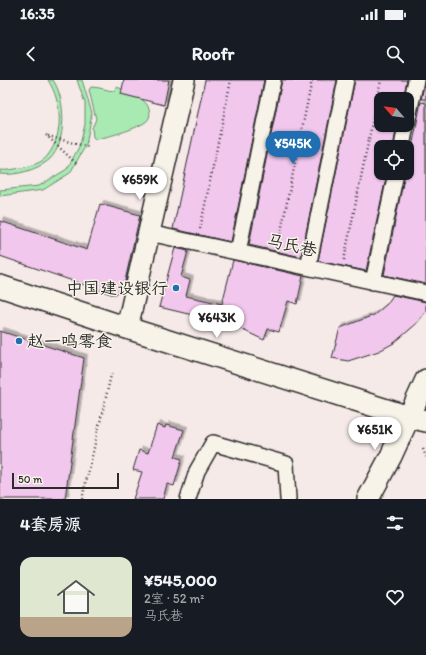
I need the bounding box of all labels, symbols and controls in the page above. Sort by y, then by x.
text: 16:35 [20,5,55,23]
icon: back [20,43,42,65]
text: Roofr [192,43,234,65]
icon: search [384,43,406,65]
north arrow [374,92,414,132]
map controls [374,92,414,180]
pin: ¥545K [265,131,321,165]
text: ¥545K [274,136,312,151]
button: locate [374,140,414,180]
pin: ¥659K [112,167,168,201]
text: ¥659K [122,172,158,187]
street label: 马氏巷 [265,230,320,260]
place label: 中国建设银行 [66,278,168,298]
marker: 中国建设银行 [171,283,181,293]
pin: ¥643K [189,305,245,339]
text: ¥643K [198,310,236,325]
place label: 赵一鸣零食 [27,331,112,351]
marker: 赵一鸣零食 [14,336,24,346]
pin: ¥651K [347,417,403,451]
text: ¥651K [357,422,393,437]
scale bar [12,471,119,490]
text: 50 m [18,473,42,486]
icon: filters [384,512,406,534]
text: 4套房源 [20,514,81,534]
text: ¥545,000 [144,570,217,590]
icon: home [52,573,100,621]
icon: heart [384,586,406,608]
text: 2室 · 52 m² [144,591,204,606]
text: 马氏巷 [144,608,183,623]

